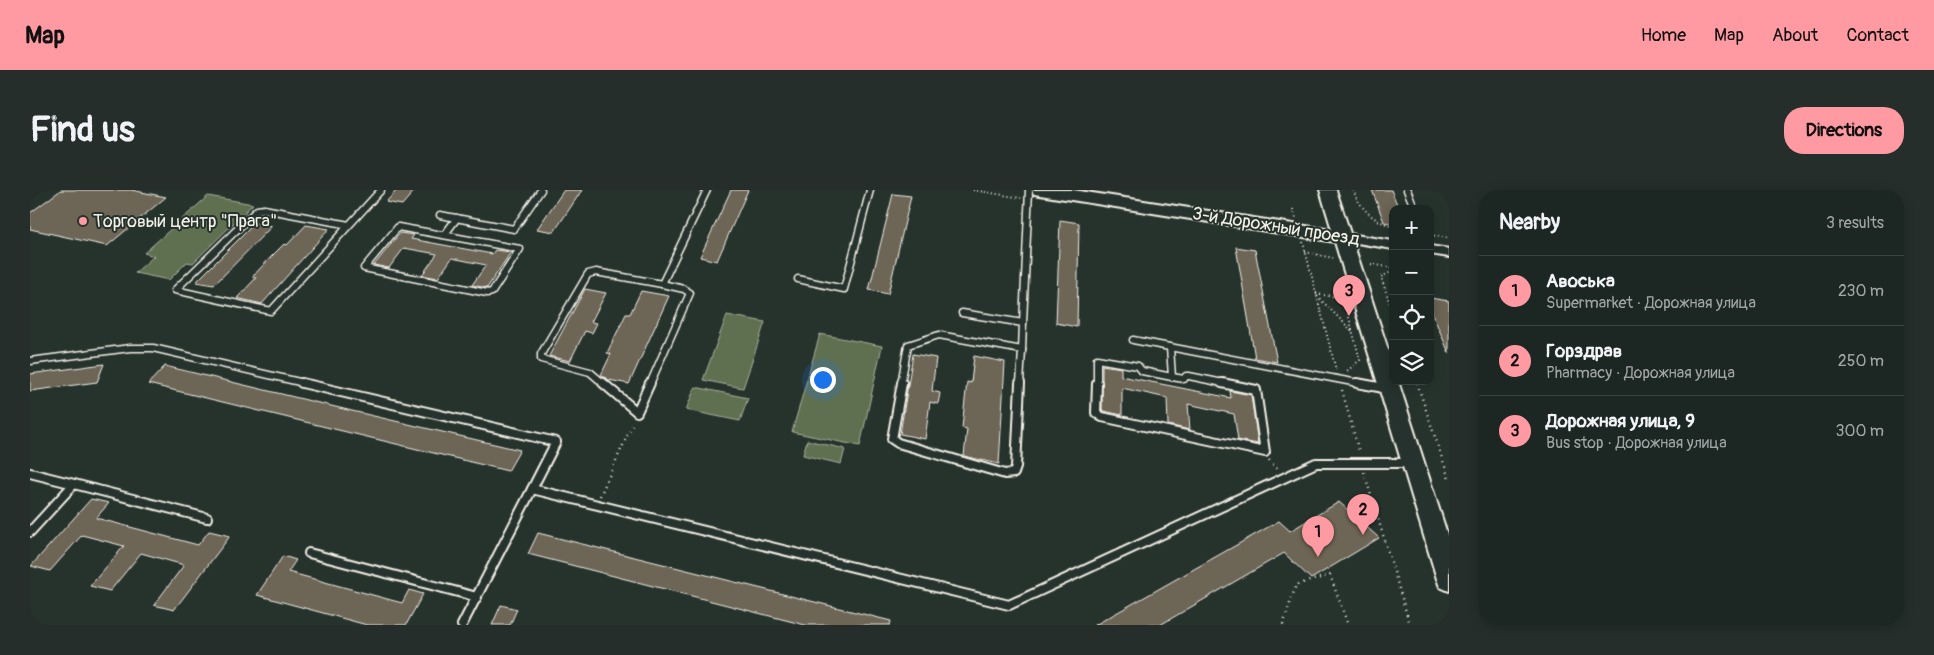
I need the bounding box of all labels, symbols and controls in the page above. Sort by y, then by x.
text: Map [25,21,65,50]
text: Home [1641,24,1686,47]
text: Map [1714,24,1744,47]
text: About [1772,24,1818,47]
text: Contact [1846,24,1909,47]
button: Directions [1784,107,1904,154]
text: Find us [30,108,135,152]
street label: 3-й Дорожный проезд [1191,202,1361,251]
map controls [1389,205,1434,385]
button: + [1389,205,1434,250]
text: Nearby [1499,209,1560,236]
place label: Торговый центр "Прага" [93,210,277,233]
text: 3 results [1826,213,1884,233]
marker: Торговый центр "Прага" [77,215,89,227]
button: − [1389,250,1434,295]
text: Авоська [1546,269,1615,293]
pin: 3 [1333,275,1365,316]
text: 1 [1512,281,1518,301]
text: 230 m [1838,281,1884,301]
text: Supermarket · Дорожная улица [1546,293,1756,313]
button: locate [1389,295,1434,340]
text: Горздрав [1546,339,1622,363]
button: layers [1389,340,1434,385]
text: 2 [1511,351,1519,371]
text: 250 m [1838,351,1884,371]
text: Pharmacy · Дорожная улица [1546,363,1735,383]
your location [810,367,836,393]
text: Дорожная улица, 9 [1546,409,1695,433]
text: 3 [1511,421,1519,441]
text: 300 m [1836,421,1884,441]
text: Bus stop · Дорожная улица [1546,433,1727,453]
pin: 2 [1347,494,1379,535]
pin: 1 [1302,516,1334,557]

